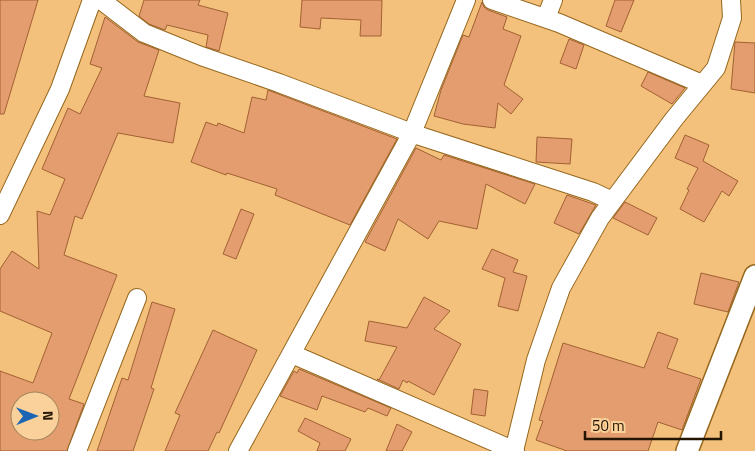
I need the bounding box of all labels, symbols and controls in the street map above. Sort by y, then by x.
north arrow [10,391,60,441]
scale bar [585,408,721,440]
text: N [38,411,59,421]
text: 50 m [592,414,625,437]

